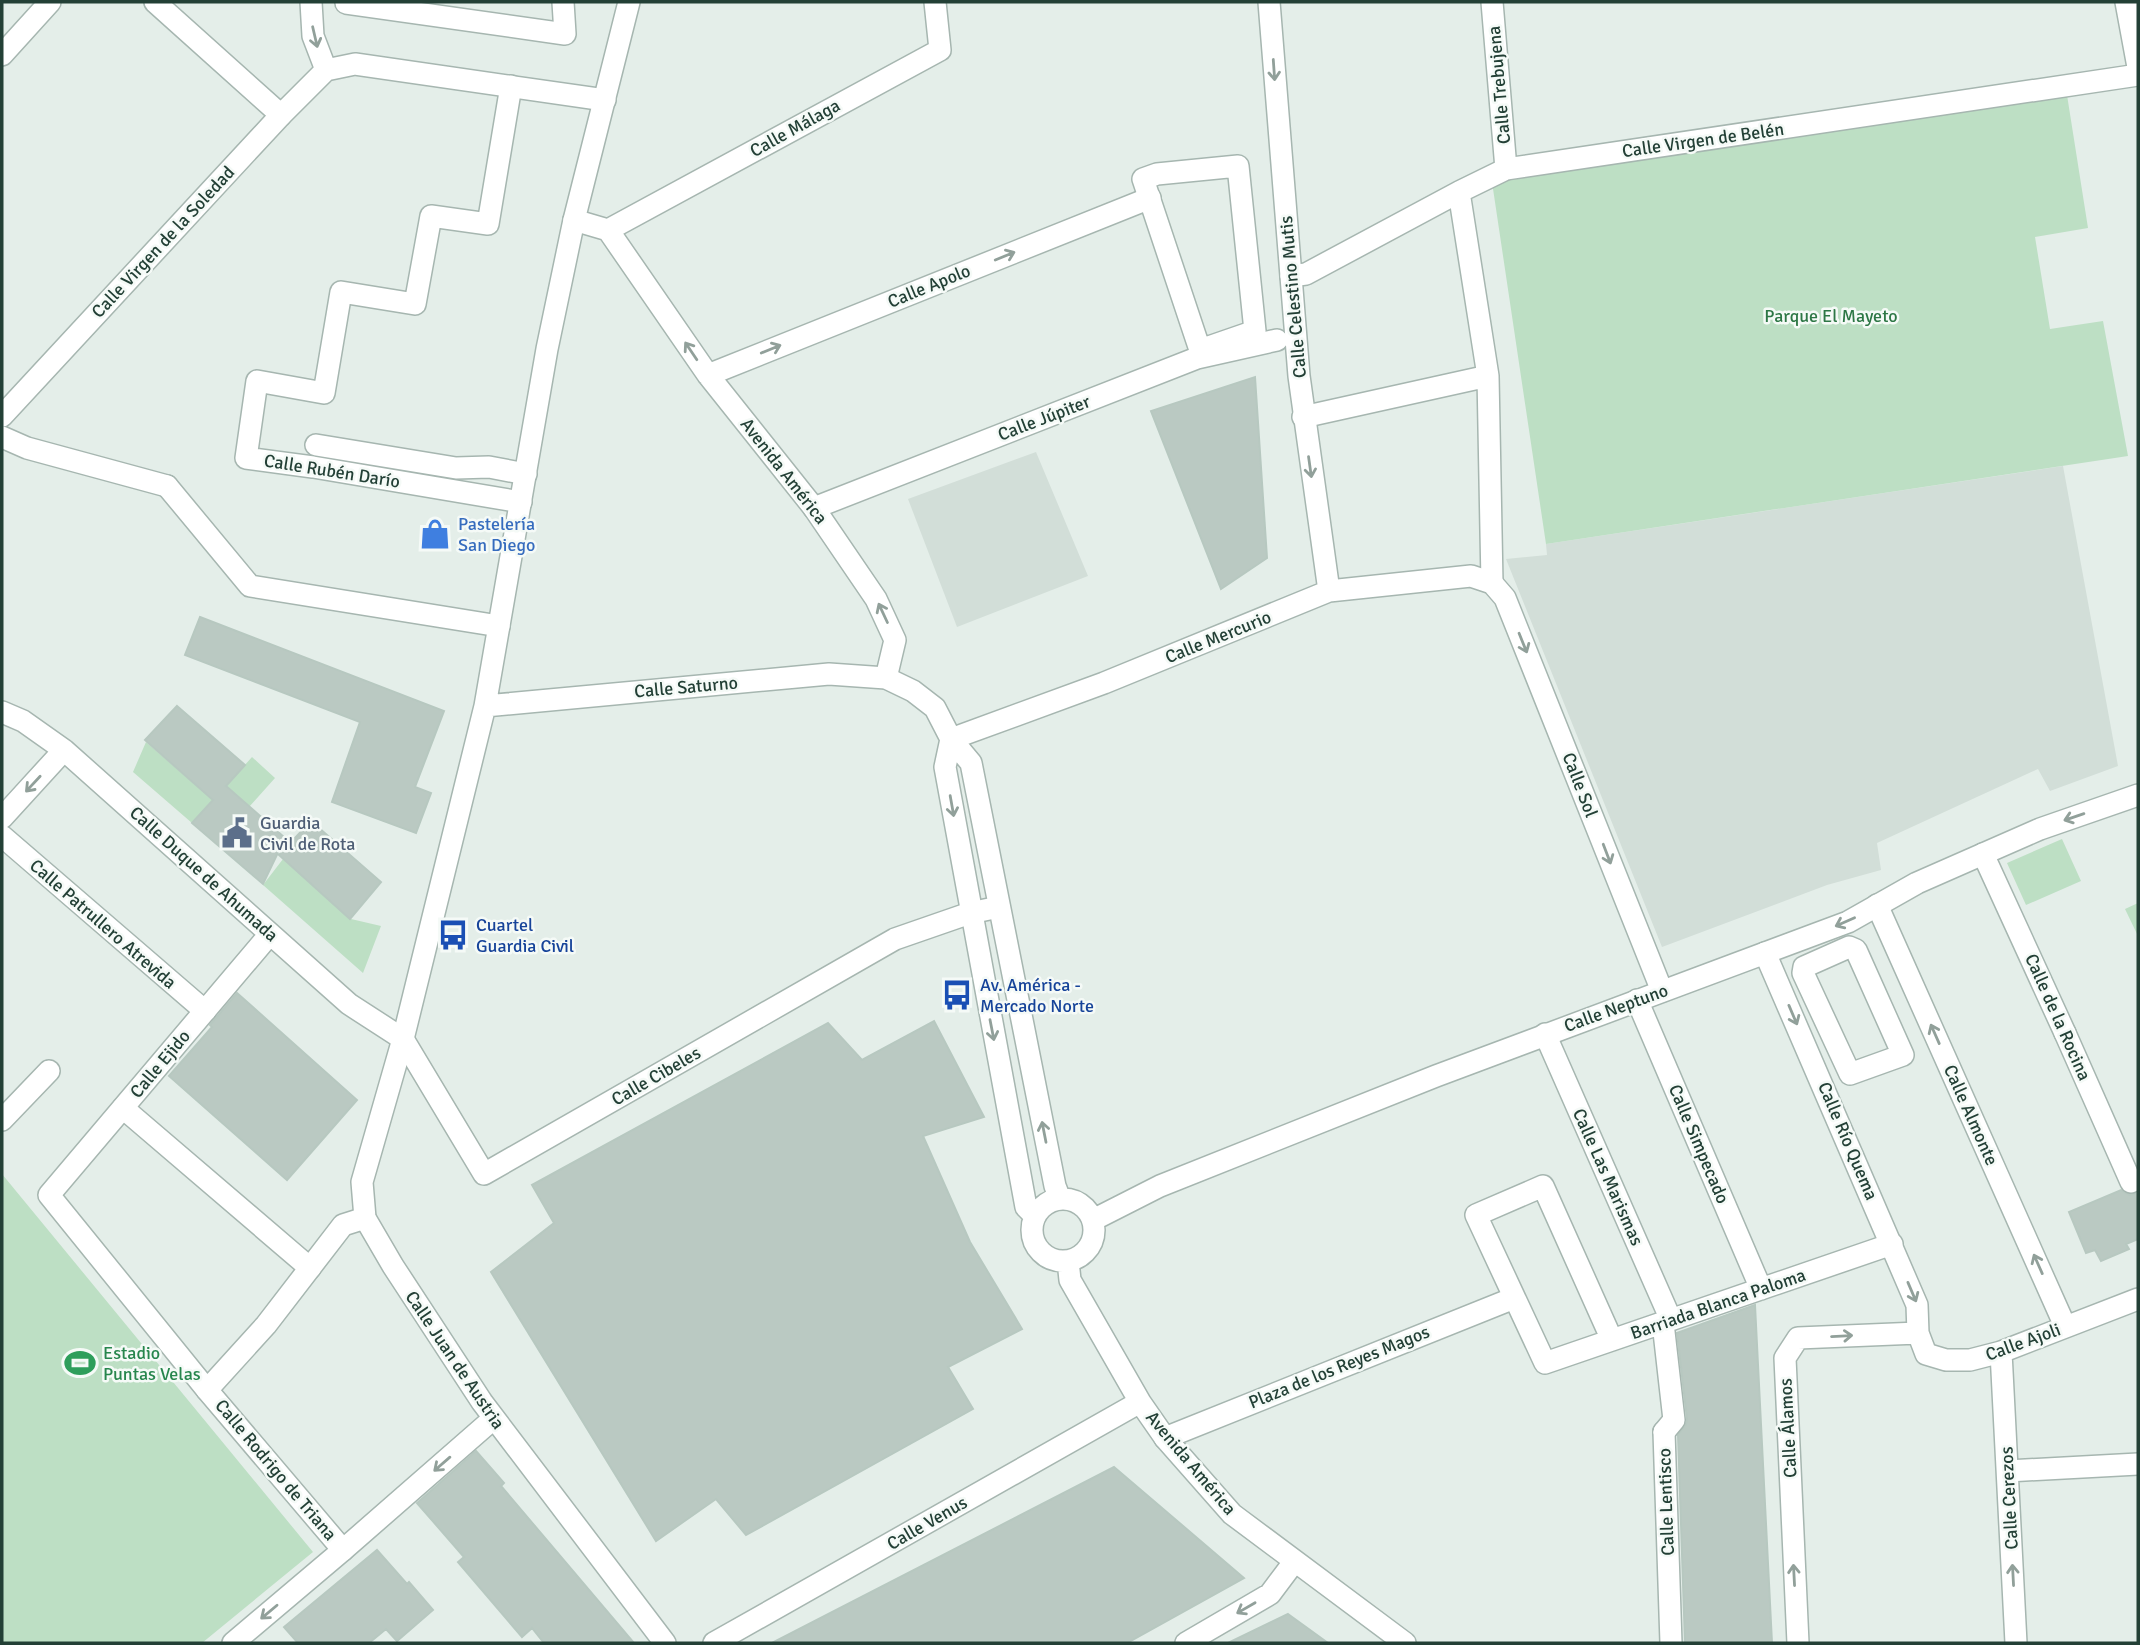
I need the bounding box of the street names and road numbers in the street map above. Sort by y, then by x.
street label: Calle Trebujena [1483,25,1515,145]
street label: Calle Málaga [746,94,844,162]
street label: Calle Virgen de Belén [1621,118,1785,162]
street label: Calle Virgen de la Soledad [87,162,239,322]
street label: Calle Celestino Mutis [1275,215,1311,379]
street label: Calle Apolo [884,259,974,313]
street label: Calle Júpiter [995,390,1094,446]
street label: Avenida América [736,413,832,529]
street label: Calle Rubén Darío [262,449,402,493]
street label: Calle Mercurio [1162,606,1274,668]
street label: Calle Saturno [633,672,739,702]
street label: Calle Sol [1558,749,1602,821]
street label: Calle Duque de Ahumada [125,802,283,946]
street label: Calle Patrullero Atrevida [25,854,181,994]
street label: Calle de la Rocina [2020,950,2096,1084]
street label: Calle Neptuno [1561,979,1671,1037]
street label: Calle Ejido [125,1026,195,1102]
street label: Calle Cibeles [608,1042,705,1110]
street label: Calle Almonte [1939,1061,2003,1169]
street label: Calle Río Quema [1813,1079,1883,1203]
street label: Calle Simpecado [1664,1081,1734,1207]
street label: Calle Las Marismas [1568,1105,1648,1249]
street label: Barriada Blanca Paloma [1628,1264,1808,1344]
street label: Calle Juan de Austria [401,1287,509,1433]
street label: Calle Ajoli [1982,1318,2064,1366]
street label: Plaza de los Reyes Magos [1245,1321,1433,1413]
street label: Calle Álamos [1774,1377,1802,1478]
street label: Calle Rodrigo de Triana [211,1395,341,1545]
street label: Avenida América [1141,1407,1241,1519]
street label: Calle Cerezos [1995,1446,2023,1550]
street label: Calle Lentisco [1653,1448,1679,1556]
street label: Calle Venus [883,1491,971,1555]

